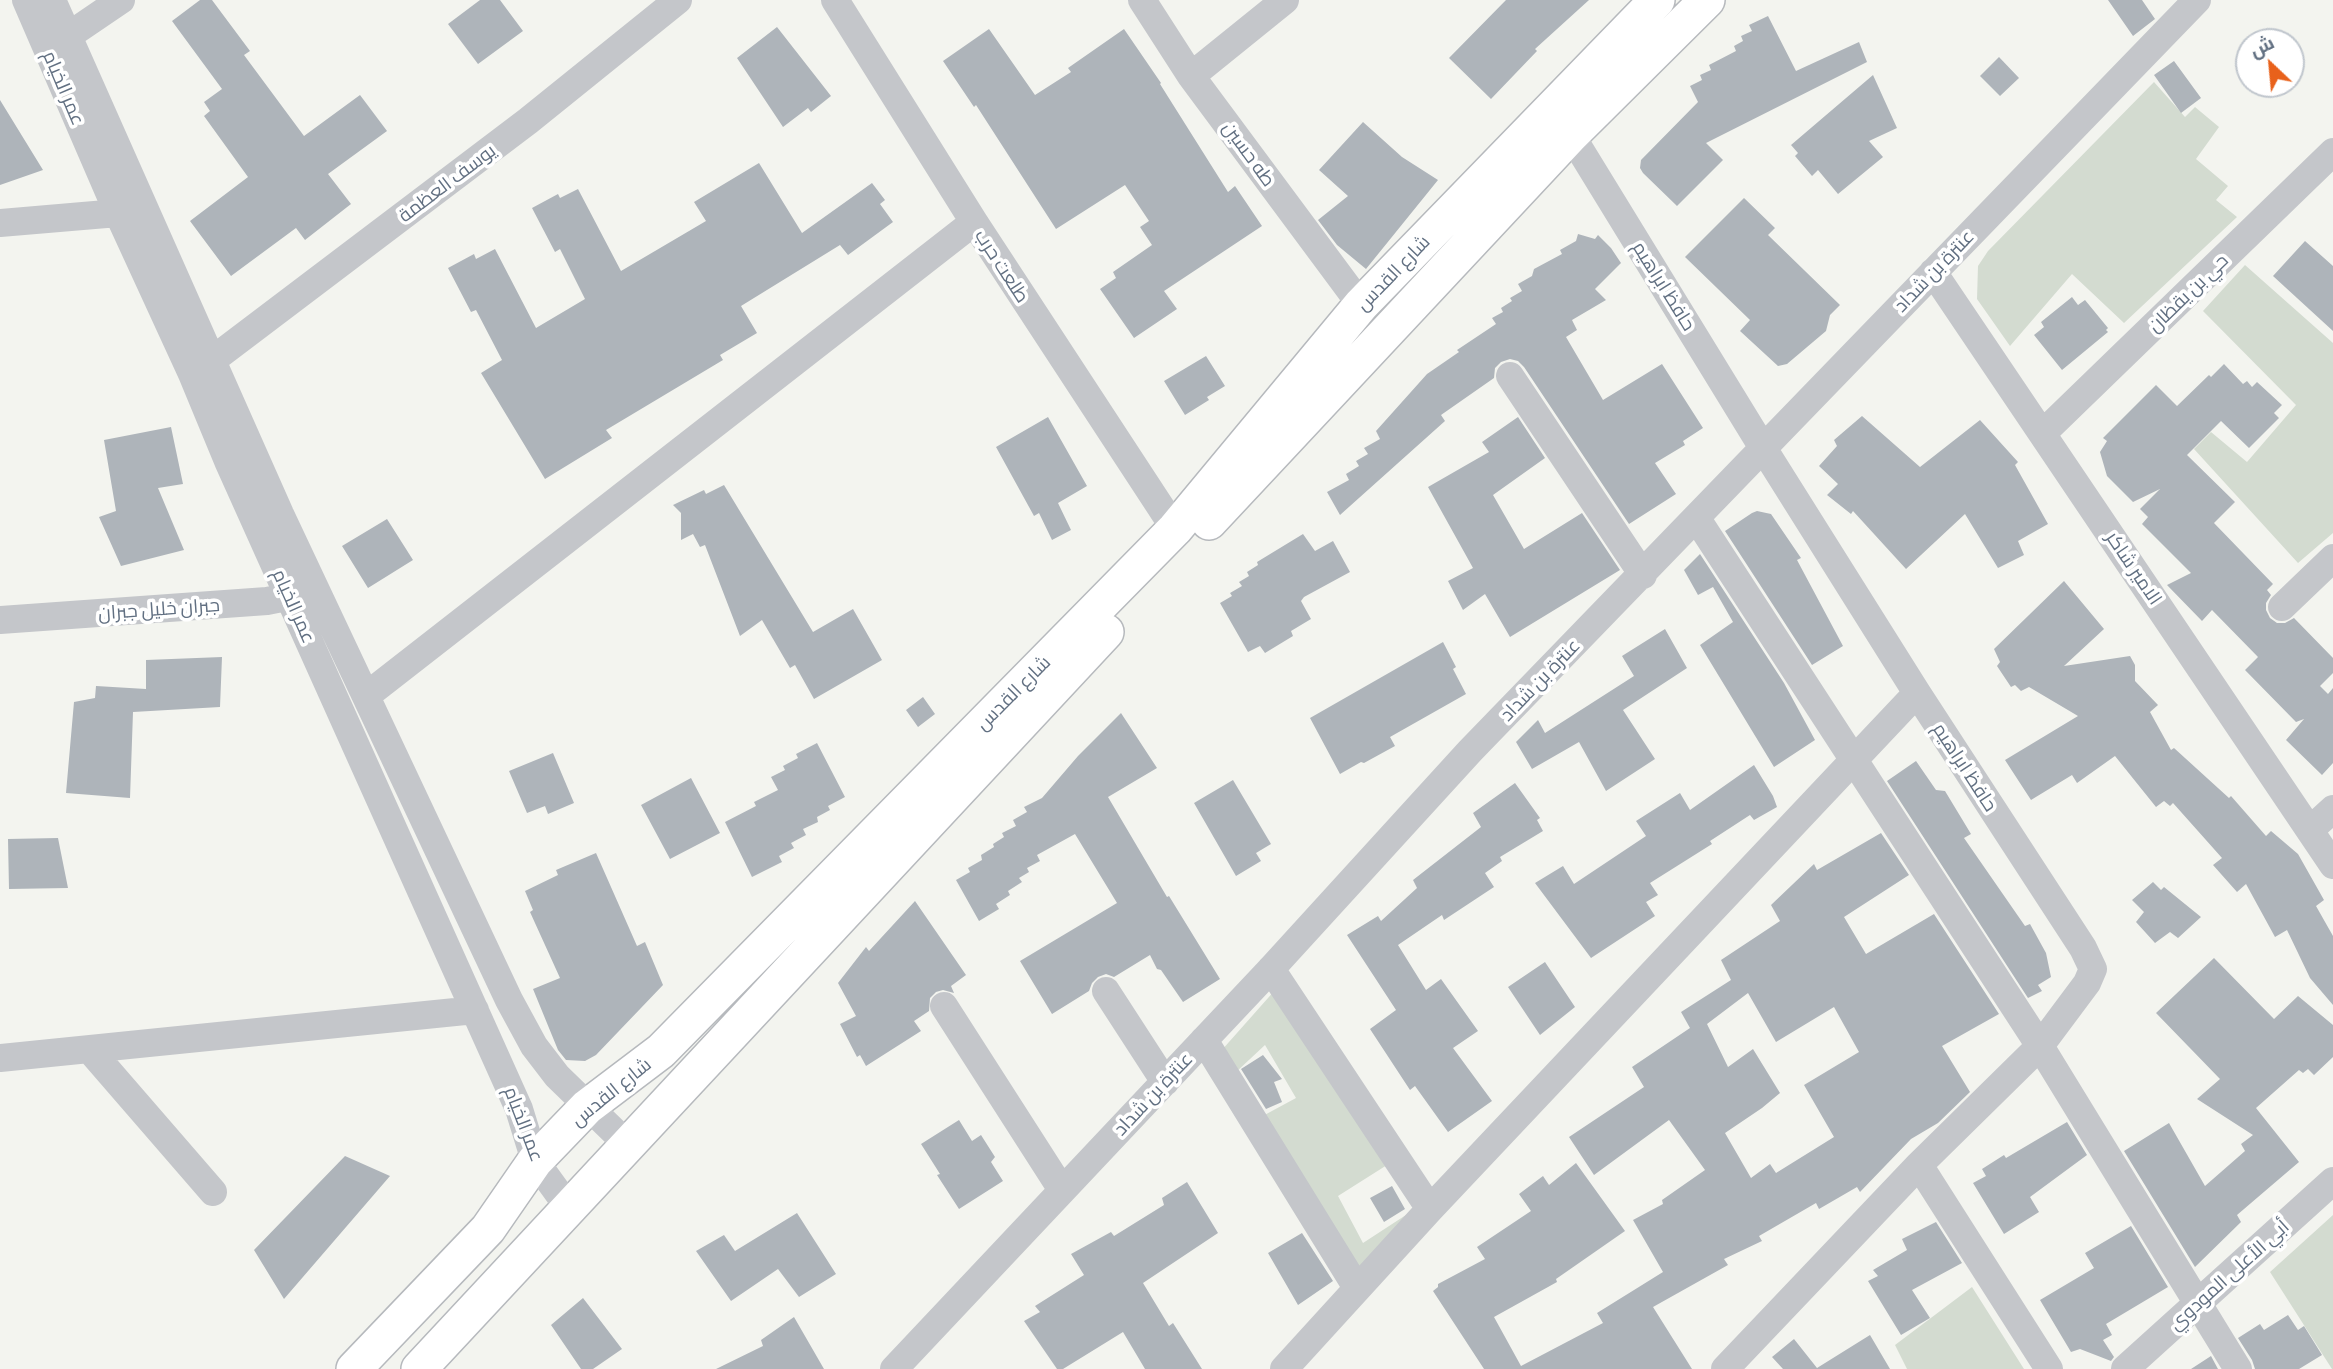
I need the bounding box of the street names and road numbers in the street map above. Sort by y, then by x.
street label: عمر الخيام [38,47,90,129]
street label: طه حسين [1218,117,1280,191]
street label: يوسف العظمة [394,139,500,227]
street label: طلعت حرب [970,225,1034,307]
street label: عنترة بن شداد [1889,225,1979,317]
street label: شارع القدس [1351,230,1435,316]
street label: حافظ ابراهيم [1628,237,1700,335]
street label: حي بن يقظان [2143,249,2233,337]
street label: الامير شاكر [2101,527,2167,609]
street label: عمر الخيام [268,566,320,646]
street label: جبران خليل جبران [97,593,221,625]
street label: عنترة بن شداد [1495,634,1585,726]
street label: شارع القدس [971,651,1055,735]
street label: حافظ ابراهيم [1928,719,2002,815]
street label: عنترة بن شداد [1109,1048,1197,1140]
street label: شارع القدس [566,1053,656,1131]
street label: عمر الخيام [499,1083,549,1165]
street label: أبي الأعلى المودوي [2164,1215,2294,1335]

